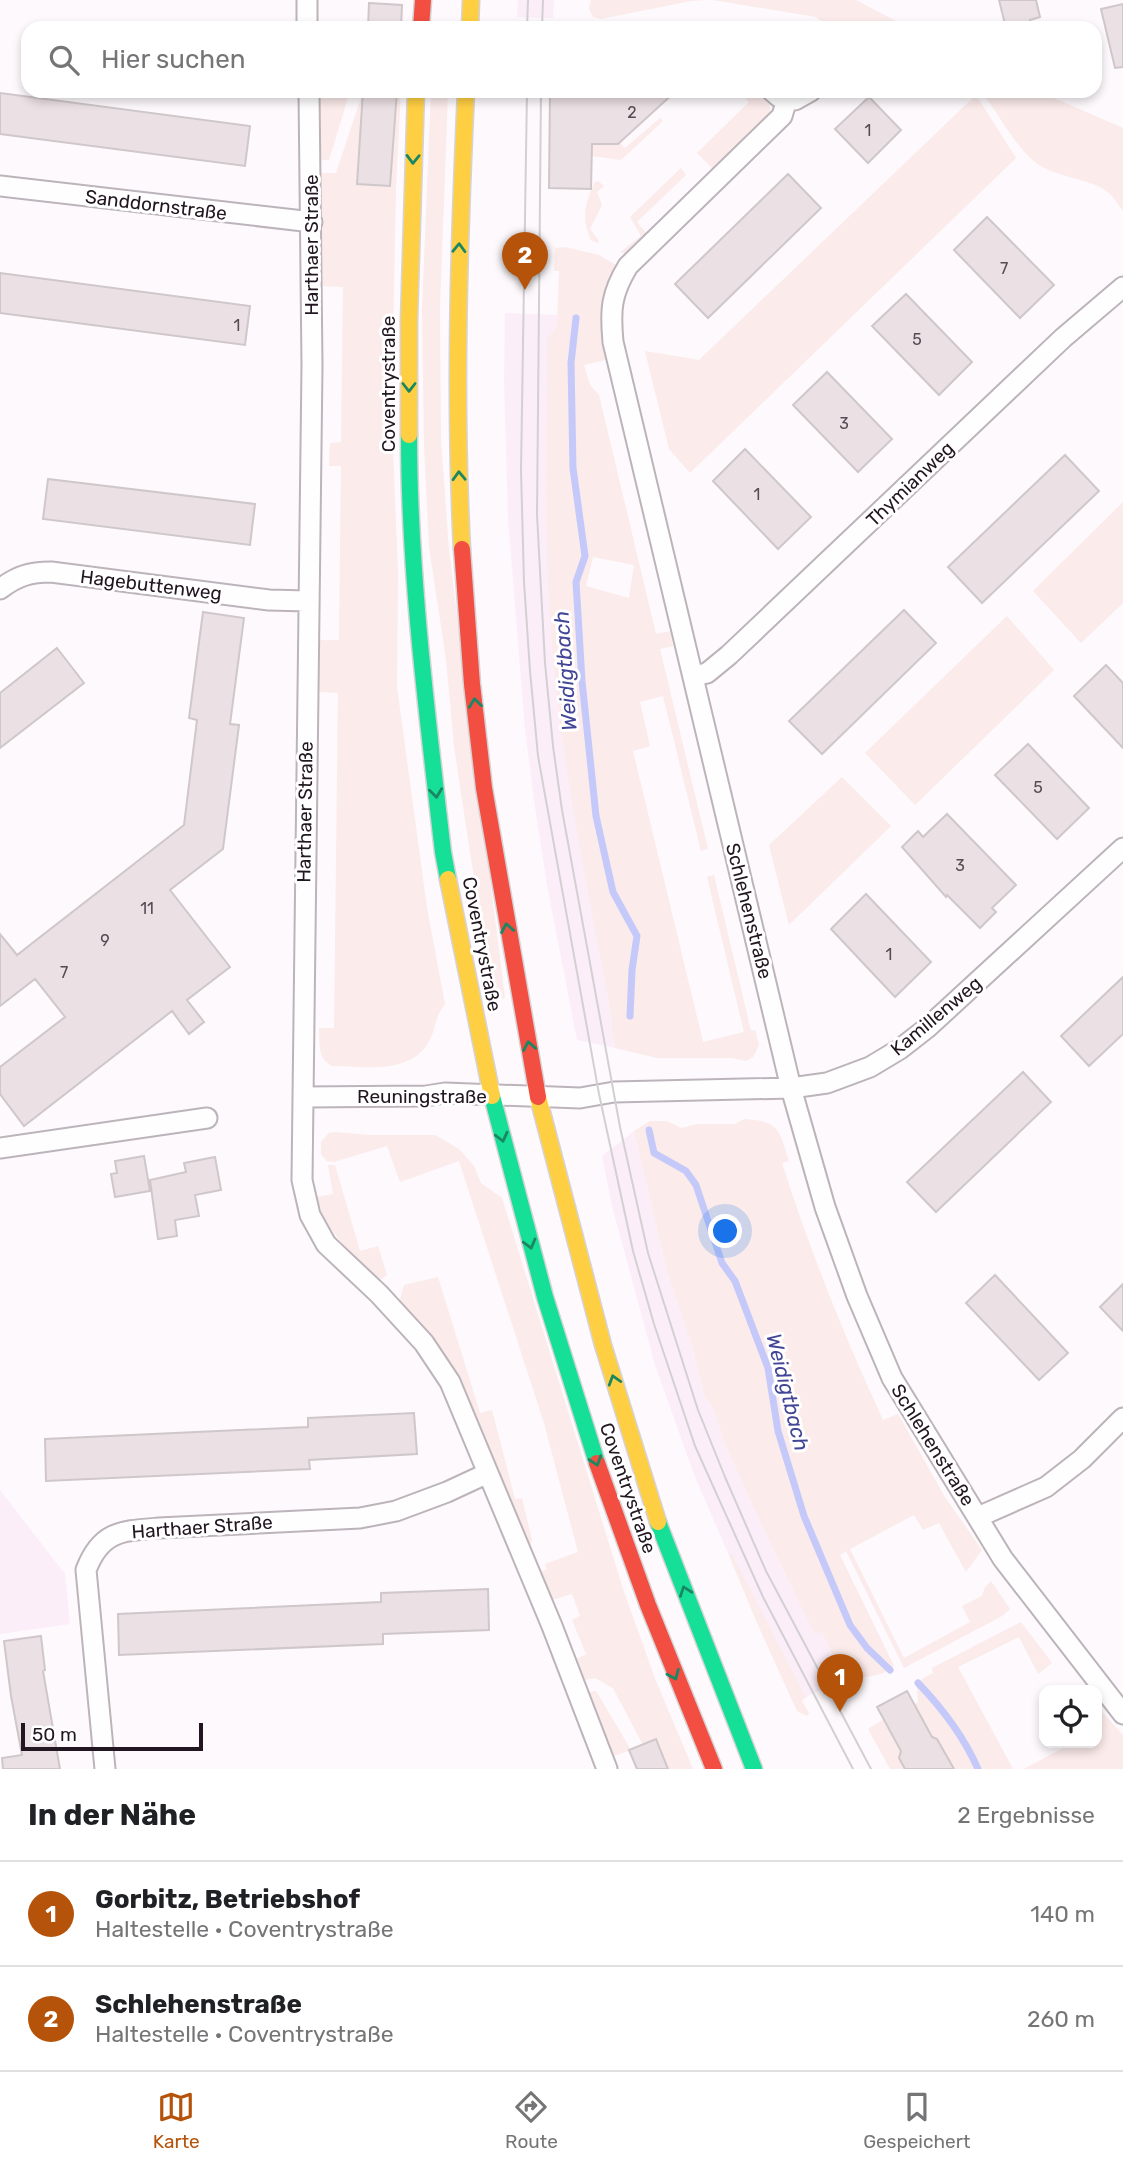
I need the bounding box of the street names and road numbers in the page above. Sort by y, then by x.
street label: Harthaer Straße [300,174,323,316]
street label: Sanddornstraße [84,185,228,225]
street label: Coventrystraße [377,316,400,452]
street label: Thymianweg [861,437,959,531]
street label: Hagebuttenweg [79,565,223,605]
street label: Harthaer Straße [292,741,318,883]
street label: Schlehenstraße [721,841,777,981]
street label: Coventrystraße [458,875,506,1013]
street label: Kamillenweg [886,971,986,1061]
street label: Reuningstraße [357,1085,487,1108]
street label: Schlehenstraße [886,1380,980,1510]
street label: Coventrystraße [595,1420,661,1556]
street label: Harthaer Straße [131,1511,273,1543]

